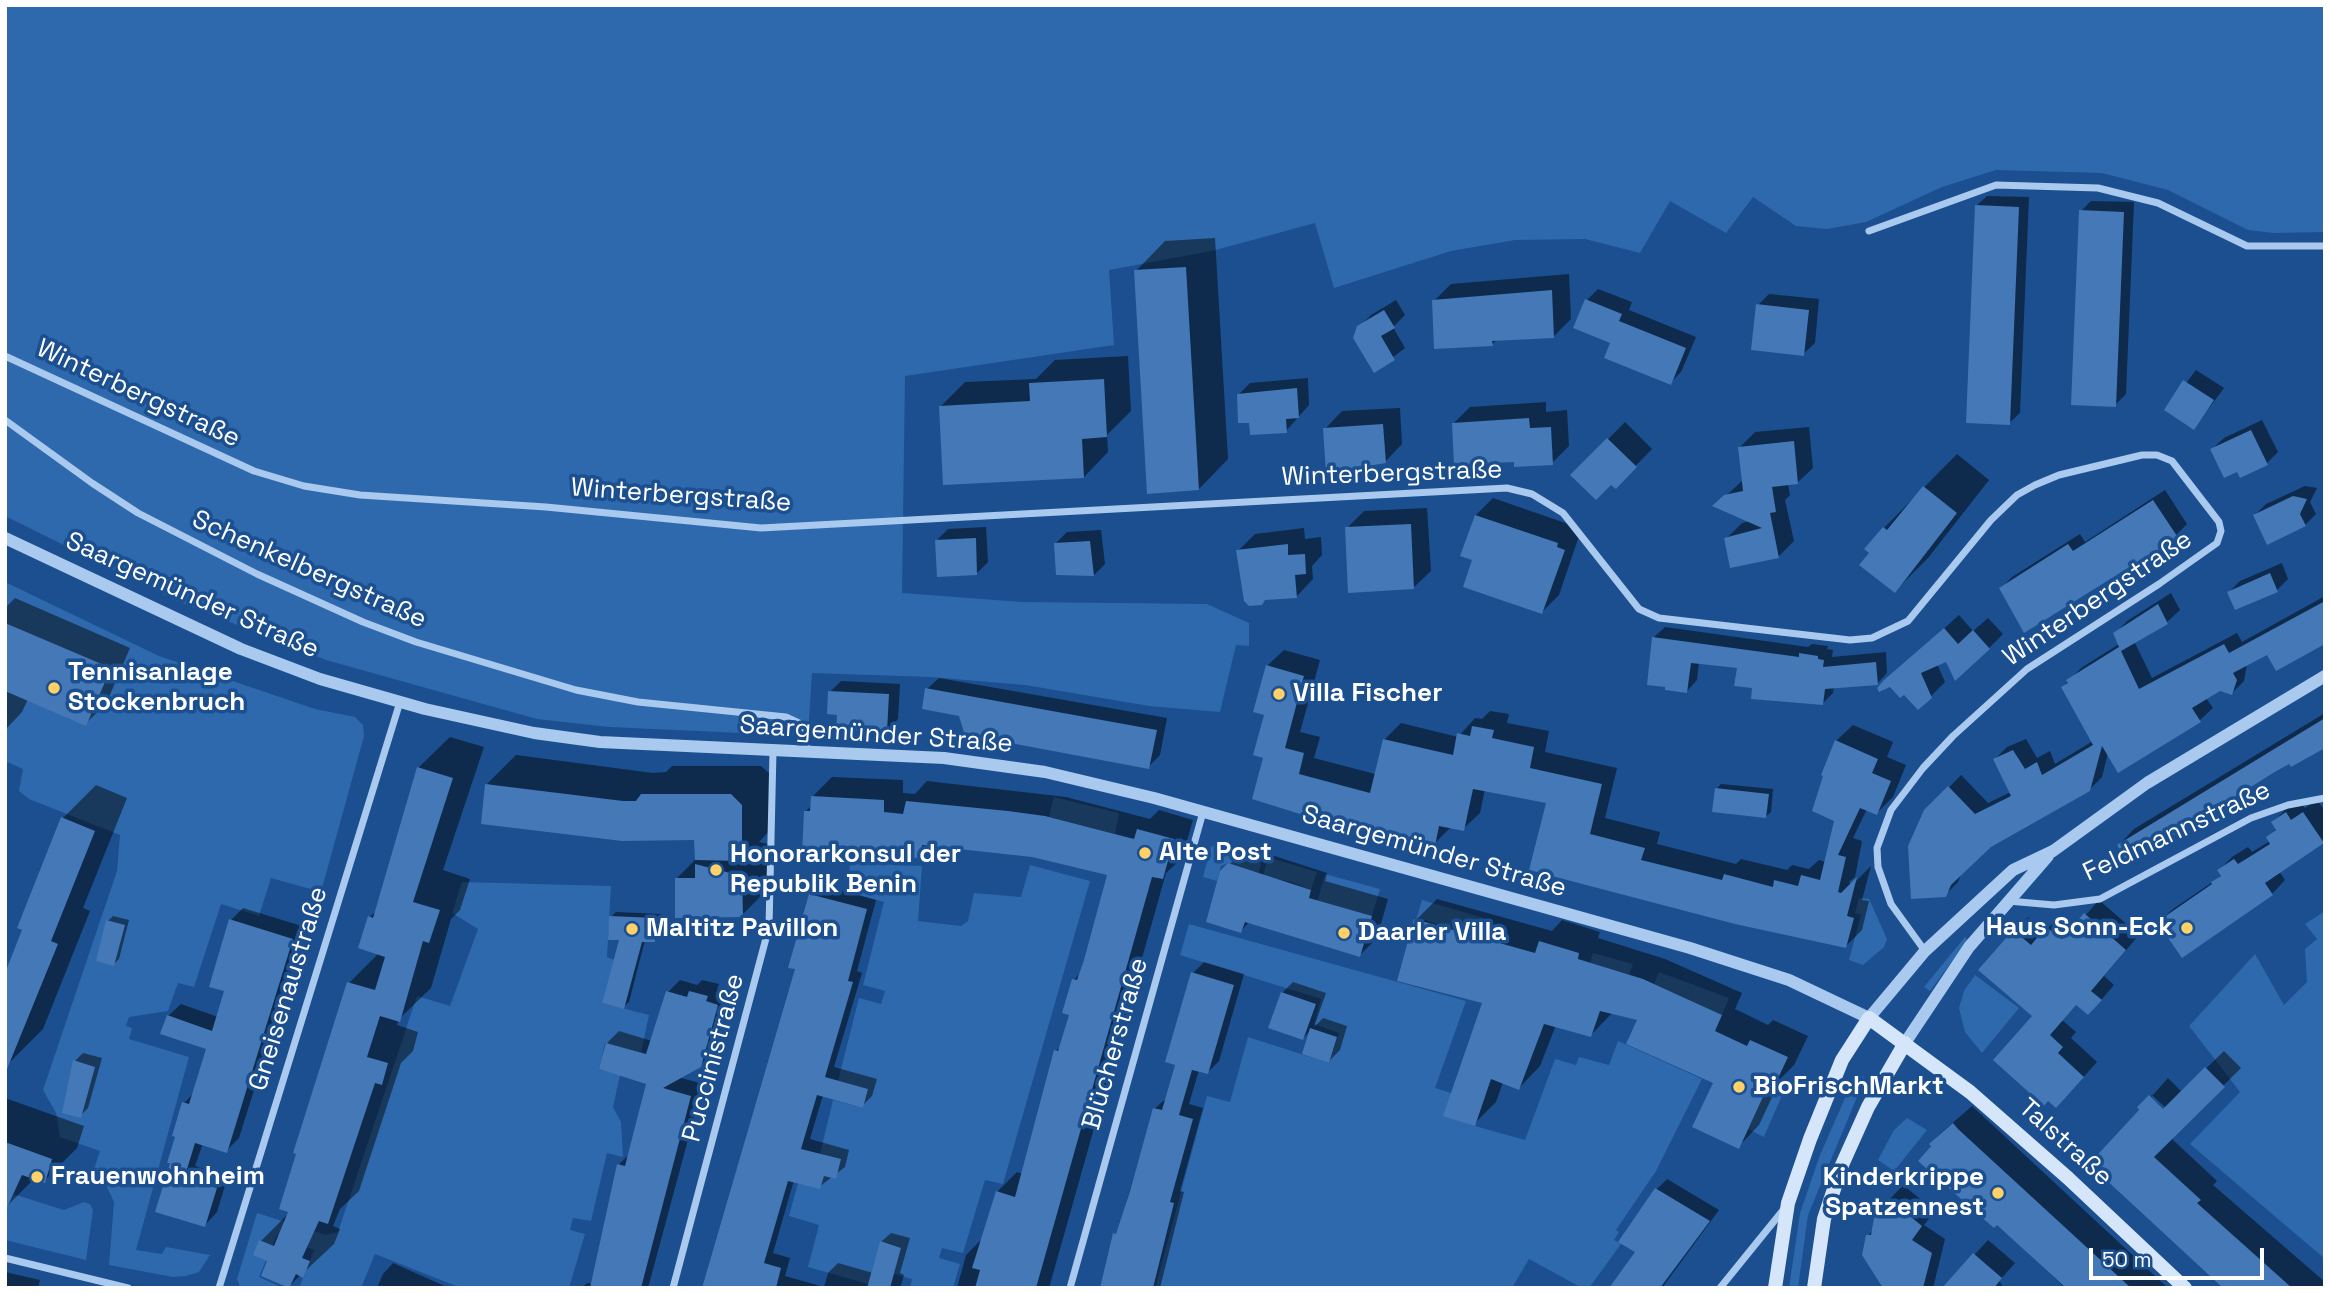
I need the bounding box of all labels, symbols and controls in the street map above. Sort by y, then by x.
street label: Winterbergstraße [31,333,245,455]
street label: Winterbergstraße [1281,455,1503,493]
street label: Winterbergstraße [570,473,792,519]
street label: Schenkelbergstraße [187,504,431,636]
street label: Winterbergstraße [1998,524,2198,674]
street label: Saargemünder Straße [61,526,323,666]
place label: Tennisanlage Stockenbruch [68,657,245,718]
place label: Villa Fischer [1293,678,1442,710]
marker: Tennisanlage Stockenbruch [46,680,62,696]
marker: Villa Fischer [1271,686,1287,702]
street label: Saargemünder Straße [738,710,1014,760]
street label: Feldmannstraße [2078,775,2276,889]
street label: Saargemünder Straße [1298,799,1570,905]
place label: Alte Post [1159,837,1272,869]
place label: Honorarkonsul der Republik Benin [730,839,961,900]
marker: Alte Post [1137,845,1153,861]
marker: Honorarkonsul der Republik Benin [708,862,724,878]
street label: Gneisenaustraße [243,883,335,1095]
place label: Haus Sonn-Eck [1986,912,2173,944]
place label: Maltitz Pavillon [646,913,838,945]
place label: Daarler Villa [1358,917,1506,949]
marker: Haus Sonn-Eck [2179,920,2195,936]
marker: Maltitz Pavillon [624,921,640,937]
marker: Daarler Villa [1336,925,1352,941]
street label: Blücherstraße [1077,954,1155,1134]
street label: Puccinistraße [677,971,751,1145]
place label: BioFrischMarkt [1753,1071,1944,1103]
marker: BioFrischMarkt [1731,1079,1747,1095]
street label: Talstraße [2012,1093,2118,1193]
place label: Frauenwohnheim [51,1161,265,1193]
place label: Kinderkrippe Spatzennest [1823,1162,1984,1224]
marker: Frauenwohnheim [29,1169,45,1185]
marker: Kinderkrippe Spatzennest [1990,1185,2006,1201]
scale bar [2092,1234,2267,1278]
text: 50 m [2102,1246,2152,1273]

